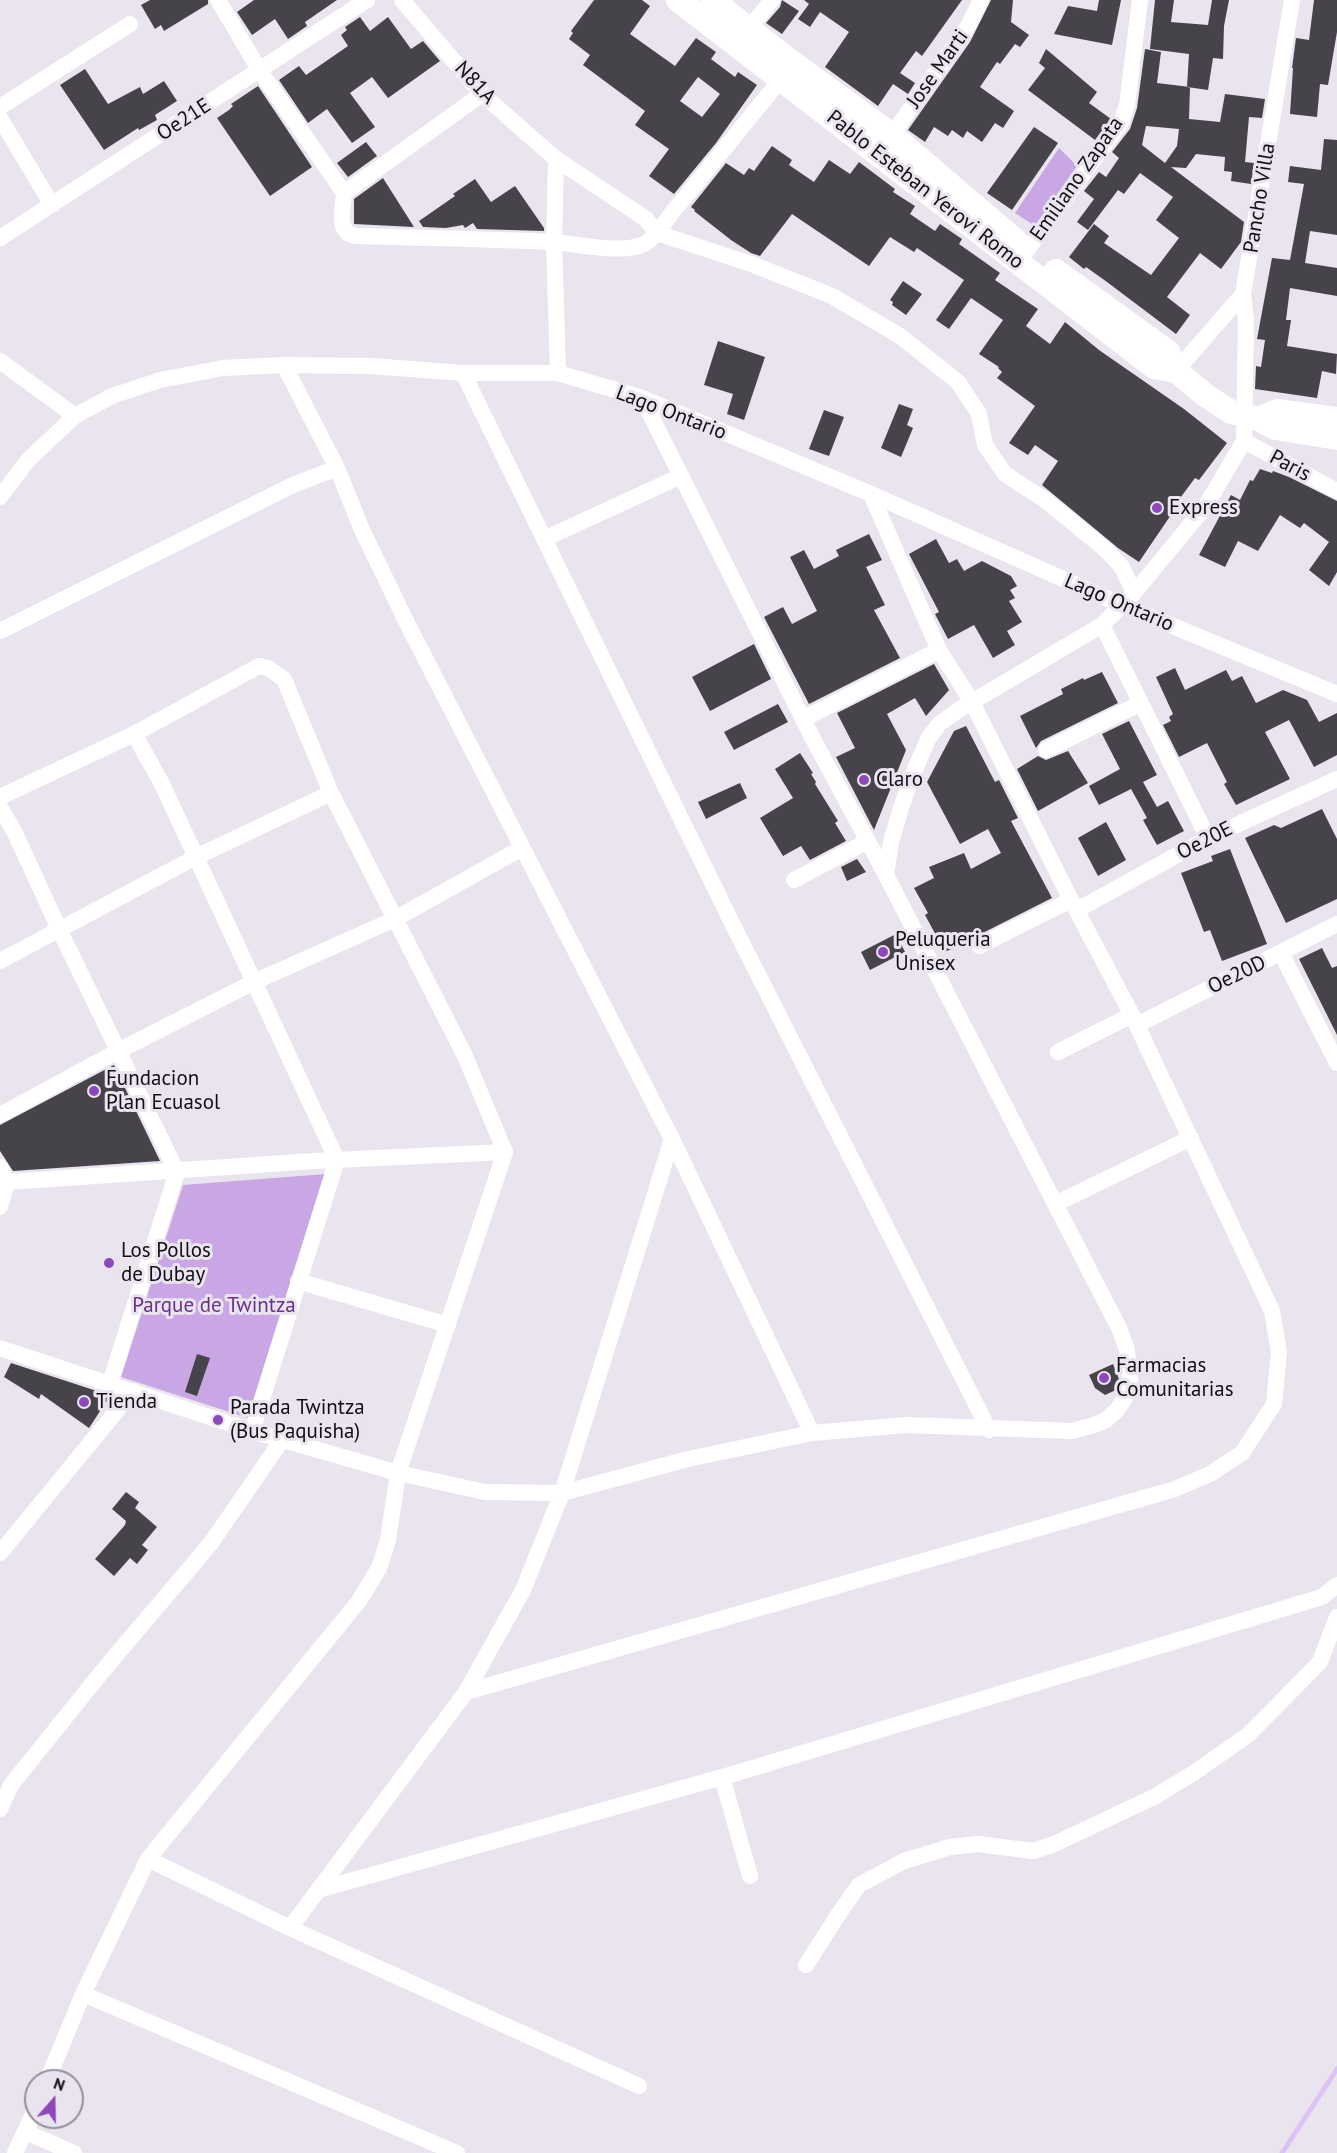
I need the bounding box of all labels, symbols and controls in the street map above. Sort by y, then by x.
street label: Jose Marti [902,25,974,113]
street label: N81A [449,56,501,110]
street label: Oe21E [152,93,216,147]
street label: Pablo Esteban Yerovi Romo [821,105,1029,275]
street label: Emiliano Zapata [1025,112,1129,246]
street label: Pancho Villa [1239,141,1281,255]
street label: Lago Ontario [612,380,730,446]
street label: Paris [1265,445,1315,487]
place label: Express [1169,495,1238,521]
marker: Express [1150,501,1164,515]
street label: Lago Ontario [1061,569,1177,637]
place label: Claro [876,767,923,793]
marker: Claro [857,773,871,787]
street label: Oe20E [1173,816,1237,866]
place label: Peluqueria Unisex [895,927,991,977]
marker: Peluqueria Unisex [876,945,890,959]
street label: Oe20D [1204,950,1270,1000]
place label: Fundacion Plan Ecuasol [106,1066,220,1116]
marker: Fundacion Plan Ecuasol [87,1084,101,1098]
place label: Los Pollos de Dubay [121,1238,211,1288]
marker: Los Pollos de Dubay [102,1256,116,1270]
park label: Parque de Twintza [132,1293,296,1319]
place label: Farmacias Comunitarias [1116,1353,1234,1403]
marker: Farmacias Comunitarias [1097,1371,1111,1385]
place label: Tienda [96,1389,157,1415]
marker: Tienda [77,1395,91,1409]
place label: Parada Twintza (Bus Paquisha) [230,1395,365,1445]
marker: Parada Twintza (Bus Paquisha) [211,1413,225,1427]
north arrow [24,2069,84,2129]
text: N [51,2073,68,2095]

